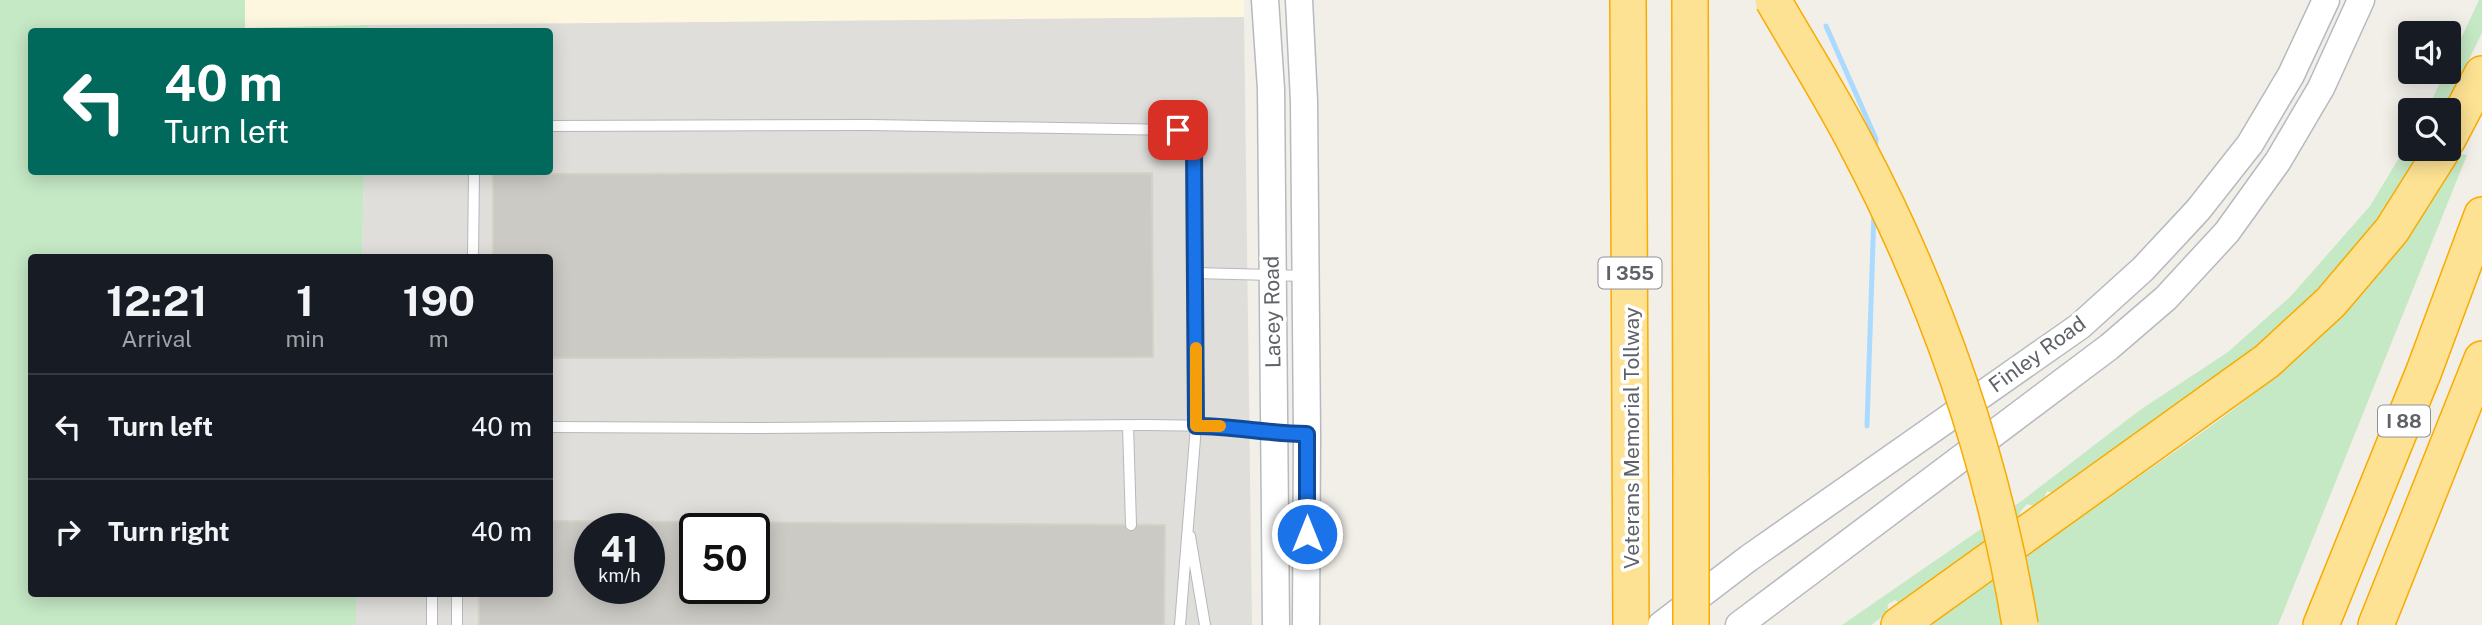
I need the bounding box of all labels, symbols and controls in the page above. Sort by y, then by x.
map controls [2398,21,2461,161]
button: sound [2398,21,2461,84]
text: 40 m [164,54,283,112]
icon: left [49,56,140,147]
button: search [2398,98,2461,161]
pin [1148,100,1208,160]
icon: arrive [1159,111,1197,149]
text: Turn left [164,113,289,150]
street label: Lacey Road [1259,256,1285,368]
road number: I 355 [1598,258,1662,288]
text: 12:21 [106,276,207,325]
text: 1 [296,276,314,325]
text: 190 [402,276,475,325]
street label: Veterans Memorial Tollway [1619,307,1644,569]
street label: Finley Road [1984,311,2090,397]
text: Arrival [121,325,192,352]
text: min [285,325,324,352]
text: m [429,325,449,352]
road number: I 88 [2378,406,2430,436]
icon: left [49,408,87,446]
text: Turn left [108,411,213,442]
text: 40 m [471,411,532,442]
position arrow [1270,497,1344,571]
icon: right [49,513,87,551]
speed limit sign: 50 [679,513,770,604]
text: Turn right [108,516,230,547]
text: 40 m [471,516,532,547]
text: 41 [601,529,638,570]
text: km/h [598,565,641,586]

